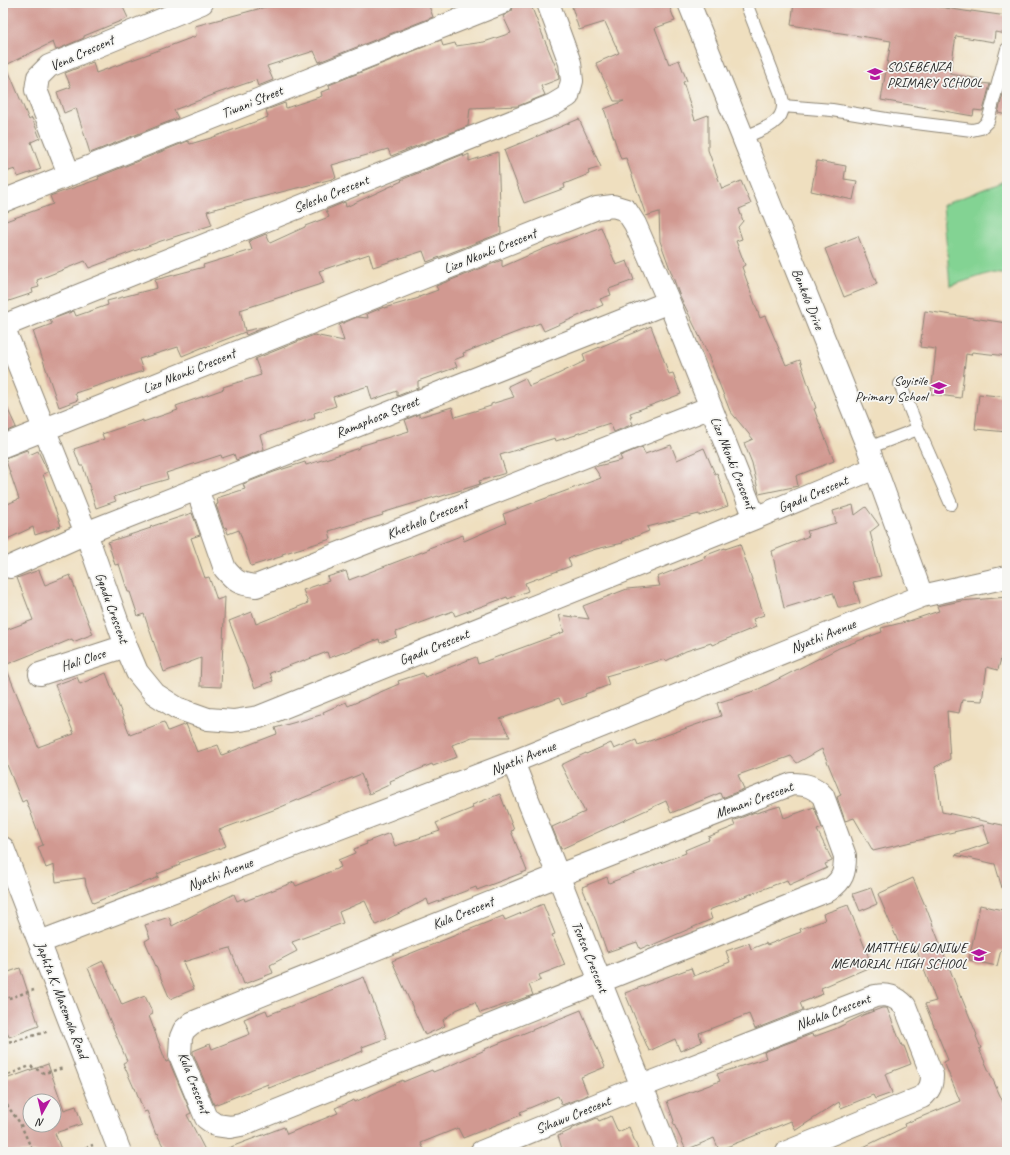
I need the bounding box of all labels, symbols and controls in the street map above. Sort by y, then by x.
street label: Vena Crescent [48,30,119,75]
place label: SOSEBENZA PRIMARY SCHOOL [887,58,983,91]
school or university icon: SOSEBENZA PRIMARY SCHOOL [866,65,884,83]
street label: Tiwani Street [219,82,286,122]
street label: Selesho Crescent [291,171,372,217]
street label: Lizo Nkonki Crescent [441,224,541,277]
street label: Bonkolo Drive [788,266,828,333]
street label: Lizo Nkonki Crescent [140,344,240,397]
place label: Soyisile Primary School [855,372,930,405]
school or university icon: Soyisile Primary School [930,379,948,397]
street label: Ramaphosa Street [333,392,422,441]
street label: Lizo Nkonki Crescent [707,414,760,514]
street label: Gqadu Crescent [776,471,852,516]
street label: Khethelo Crescent [384,494,472,543]
street label: Gqadu Crescent [91,570,133,647]
street label: Nyathi Avenue [788,615,859,657]
street label: Gqadu Crescent [397,625,473,669]
street label: Hali Close [59,644,109,675]
street label: Nyathi Avenue [488,737,559,779]
street label: Memani Crescent [713,778,797,822]
street label: Nyathi Avenue [185,853,256,894]
street label: Kula Crescent [430,892,498,933]
street label: Tsotsa Crescent [568,919,612,996]
street label: Japhta K. Masemola Road [32,939,93,1063]
place label: MATTHEW GONIWE MEMORIAL HIGH SCHOOL [831,939,969,972]
school or university icon: MATTHEW GONIWE MEMORIAL HIGH SCHOOL [970,946,988,964]
street label: Nkohla Crescent [793,990,874,1034]
street label: Kula Crescent [175,1050,214,1118]
street label: Sihawu Crescent [533,1092,614,1138]
north arrow [22,1093,62,1133]
text: N [34,1115,45,1130]

